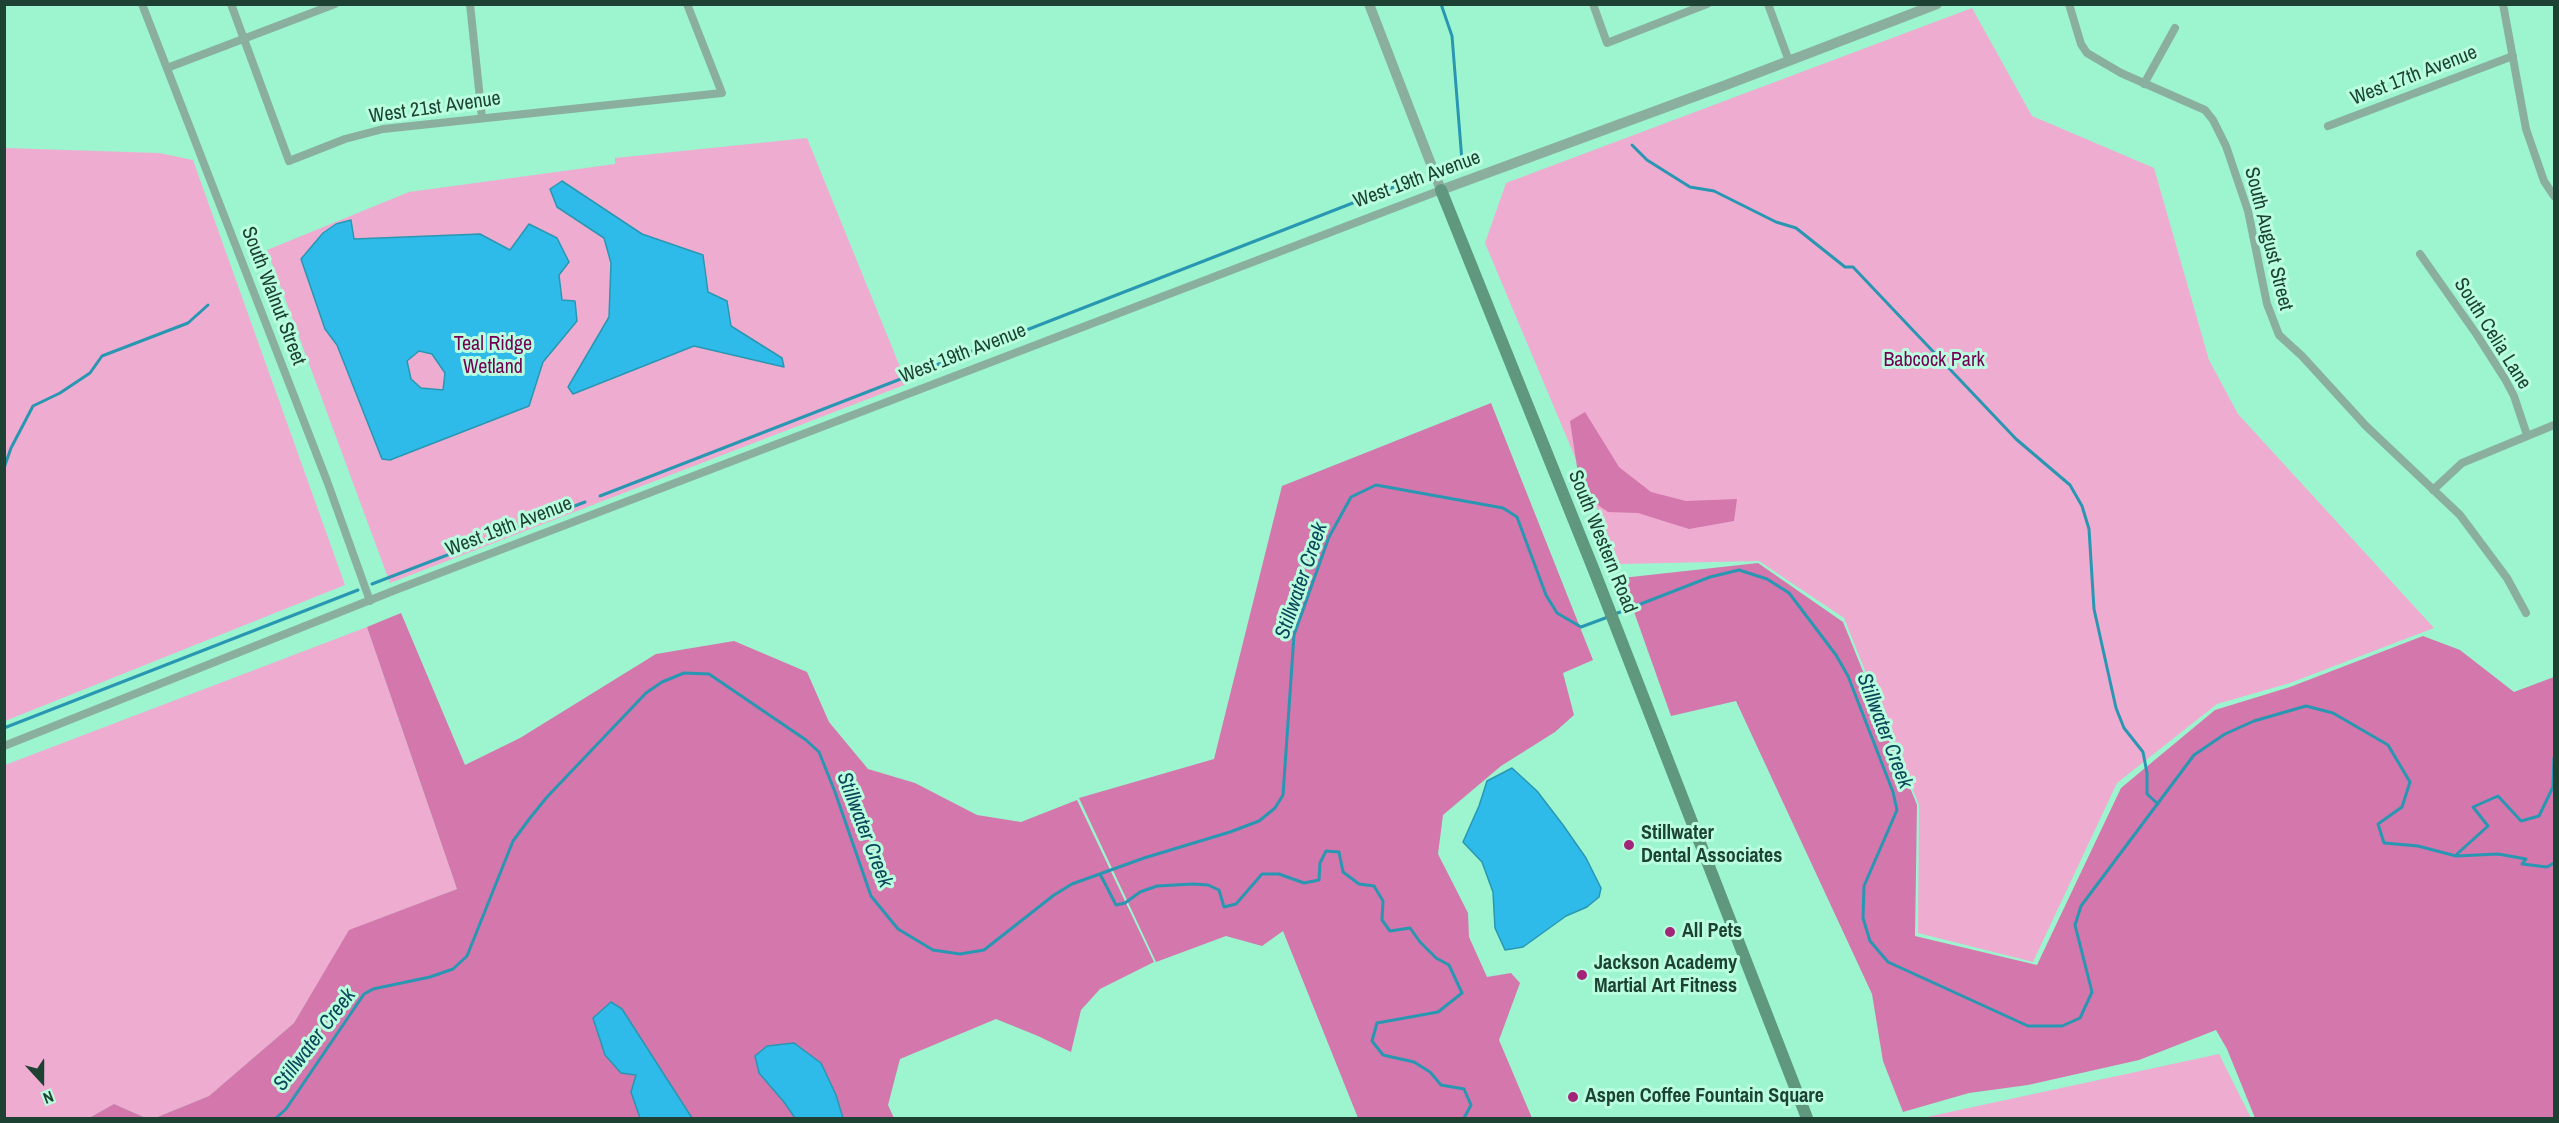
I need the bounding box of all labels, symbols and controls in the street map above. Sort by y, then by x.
street label: West 17th Avenue [2347,41,2481,111]
street label: West 21st Avenue [368,87,502,129]
street label: West 19th Avenue [1350,146,1484,214]
street label: South August Street [2239,165,2297,313]
street label: South Walnut Street [236,223,310,369]
street label: South Celia Lane [2448,274,2536,394]
street label: West 19th Avenue [896,319,1030,389]
park label: Teal Ridge Wetland [454,333,532,380]
park label: Babcock Park [1883,349,1985,373]
street label: South Western Road [1562,467,1642,617]
street label: West 19th Avenue [442,492,576,562]
water label: Stillwater Creek [1270,519,1334,643]
water label: Stillwater Creek [1850,670,1918,792]
water label: Stillwater Creek [830,769,898,891]
place label: Stillwater Dental Associates [1641,822,1782,869]
marker: Stillwater Dental Associates [1622,838,1636,852]
place label: All Pets [1682,920,1742,944]
marker: All Pets [1663,925,1677,939]
place label: Jackson Academy Martial Art Fitness [1594,952,1737,999]
marker: Jackson Academy Martial Art Fitness [1575,968,1589,982]
water label: Stillwater Creek [268,984,362,1096]
north arrow [12,1051,72,1111]
place label: Aspen Coffee Fountain Square [1585,1085,1824,1109]
text: N [40,1086,57,1110]
marker: Aspen Coffee Fountain Square [1566,1090,1580,1104]

